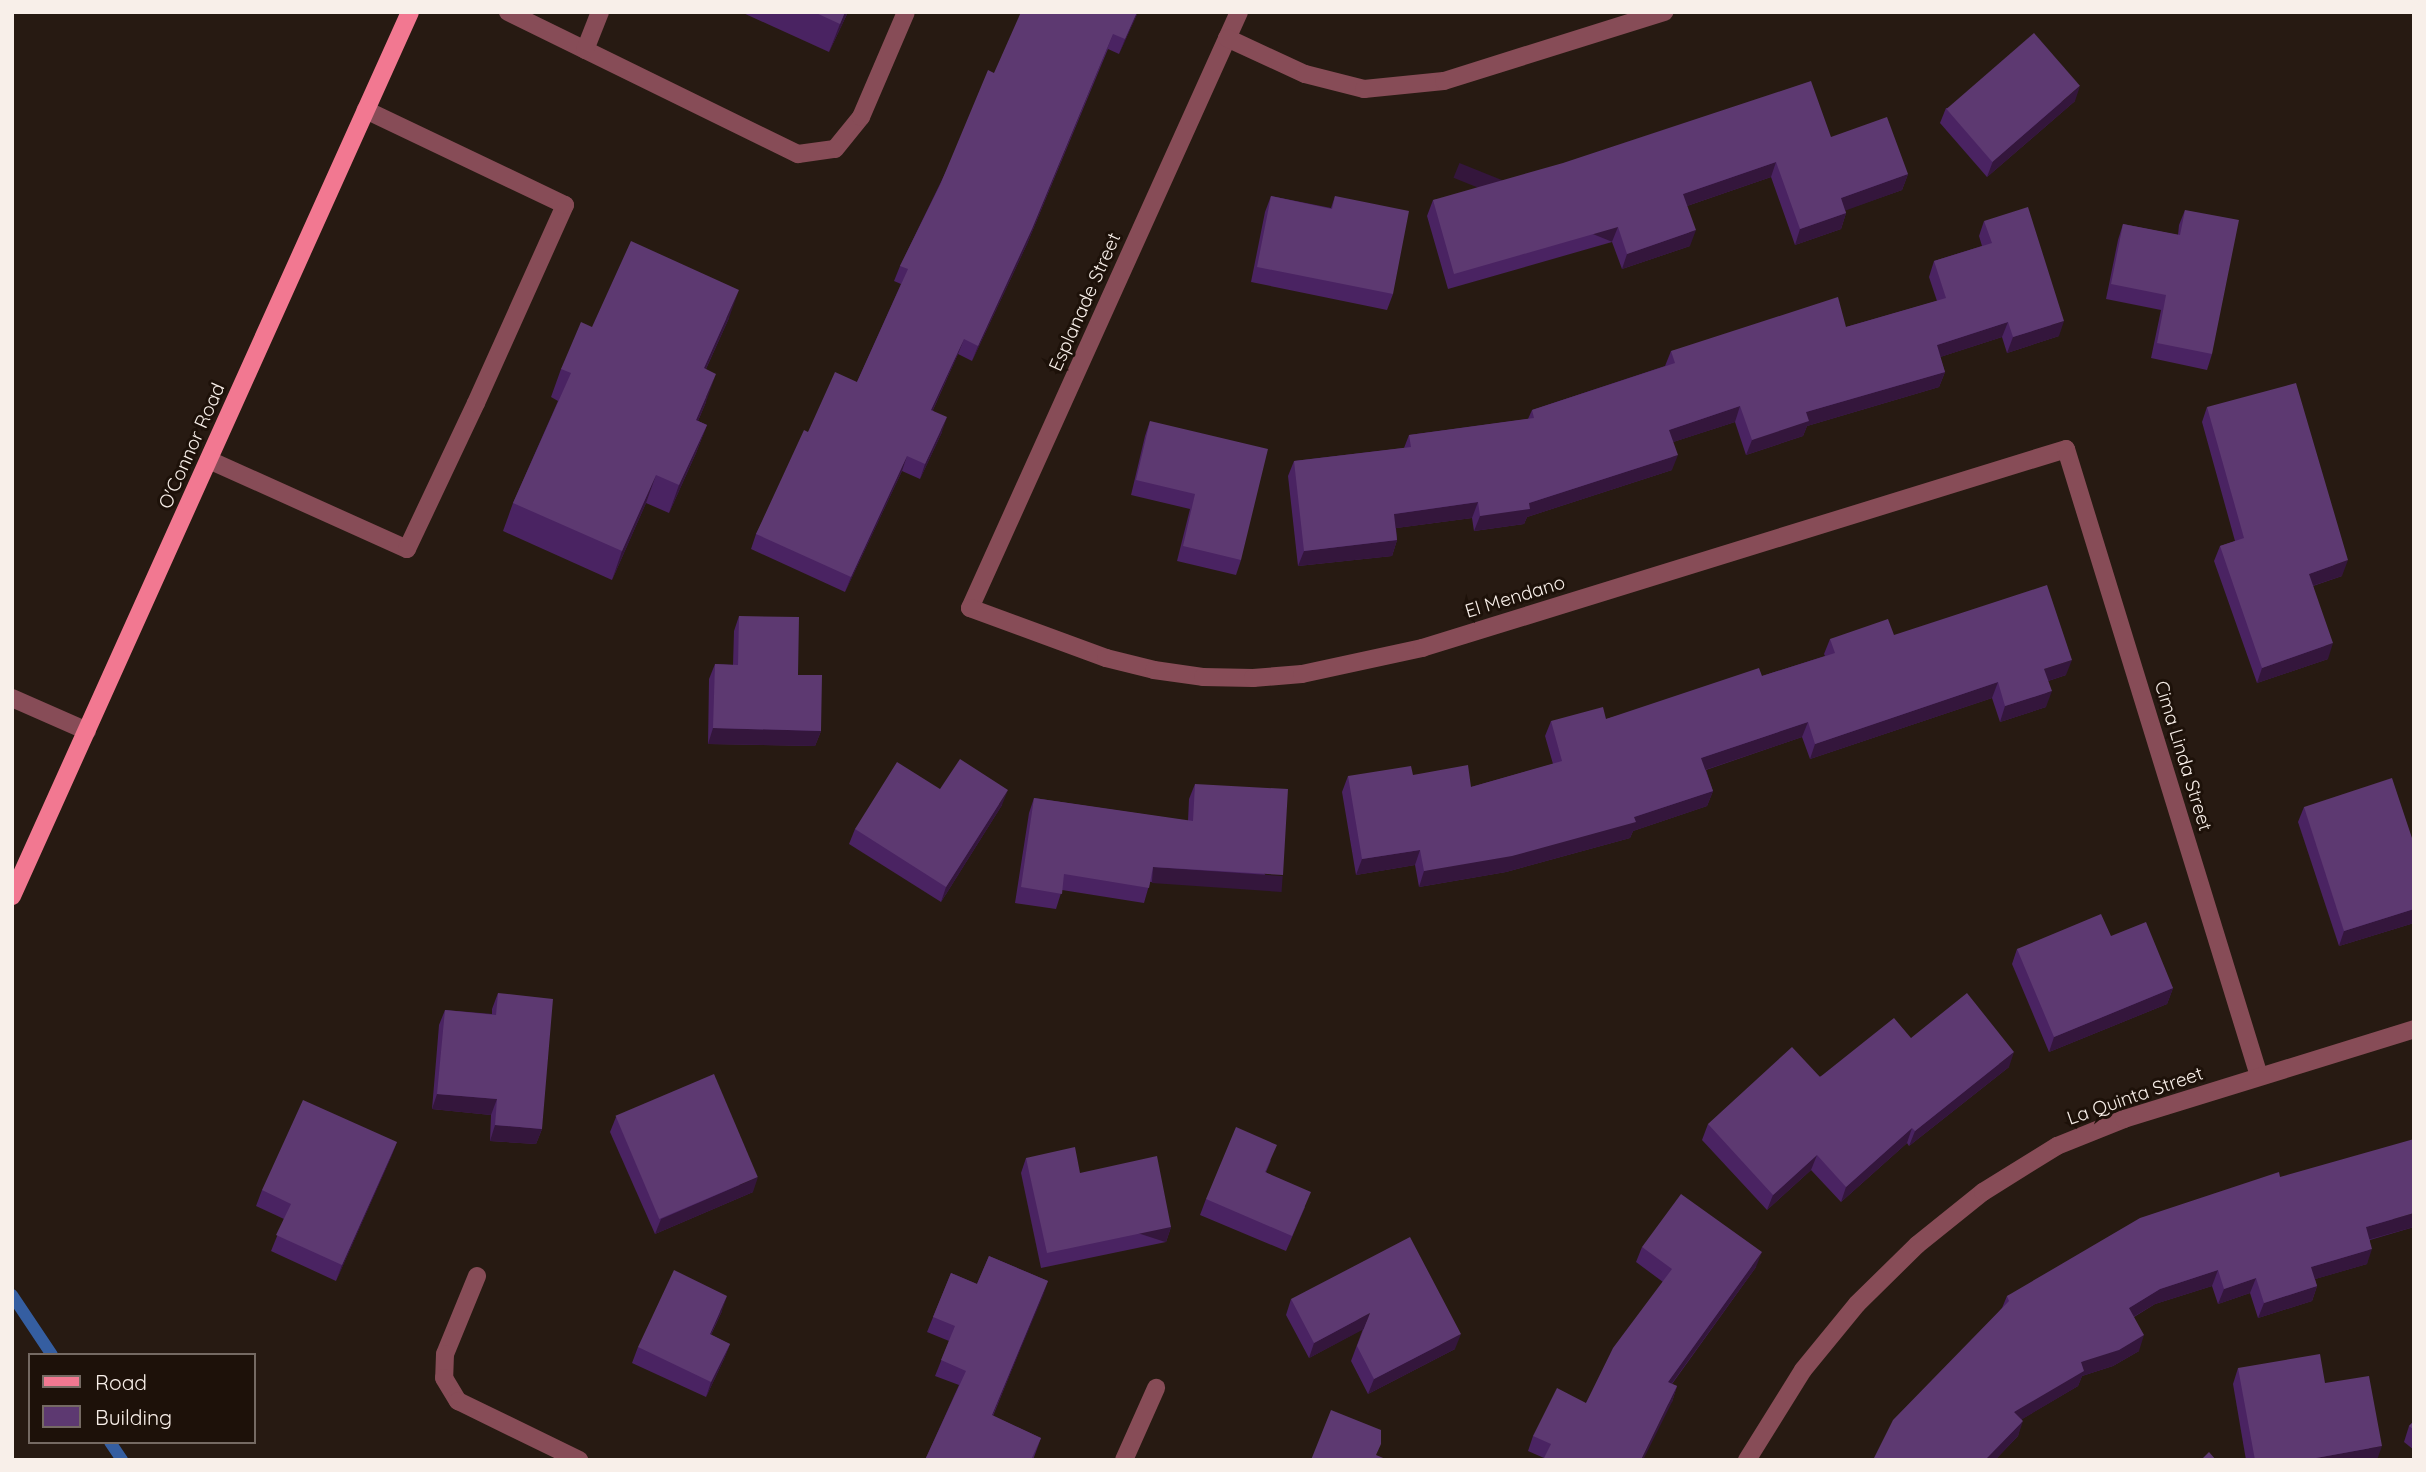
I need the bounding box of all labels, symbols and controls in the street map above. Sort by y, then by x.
street label: Esplanade Street [1044,229,1126,375]
street label: O'Connor Road [154,380,230,512]
street label: El Mendano [1462,571,1568,623]
street label: Cima Linda Street [2149,678,2217,834]
street label: La Quinta Street [2064,1062,2206,1130]
legend [28,1353,256,1444]
text: Road [95,1369,147,1395]
text: Building [95,1404,172,1430]

